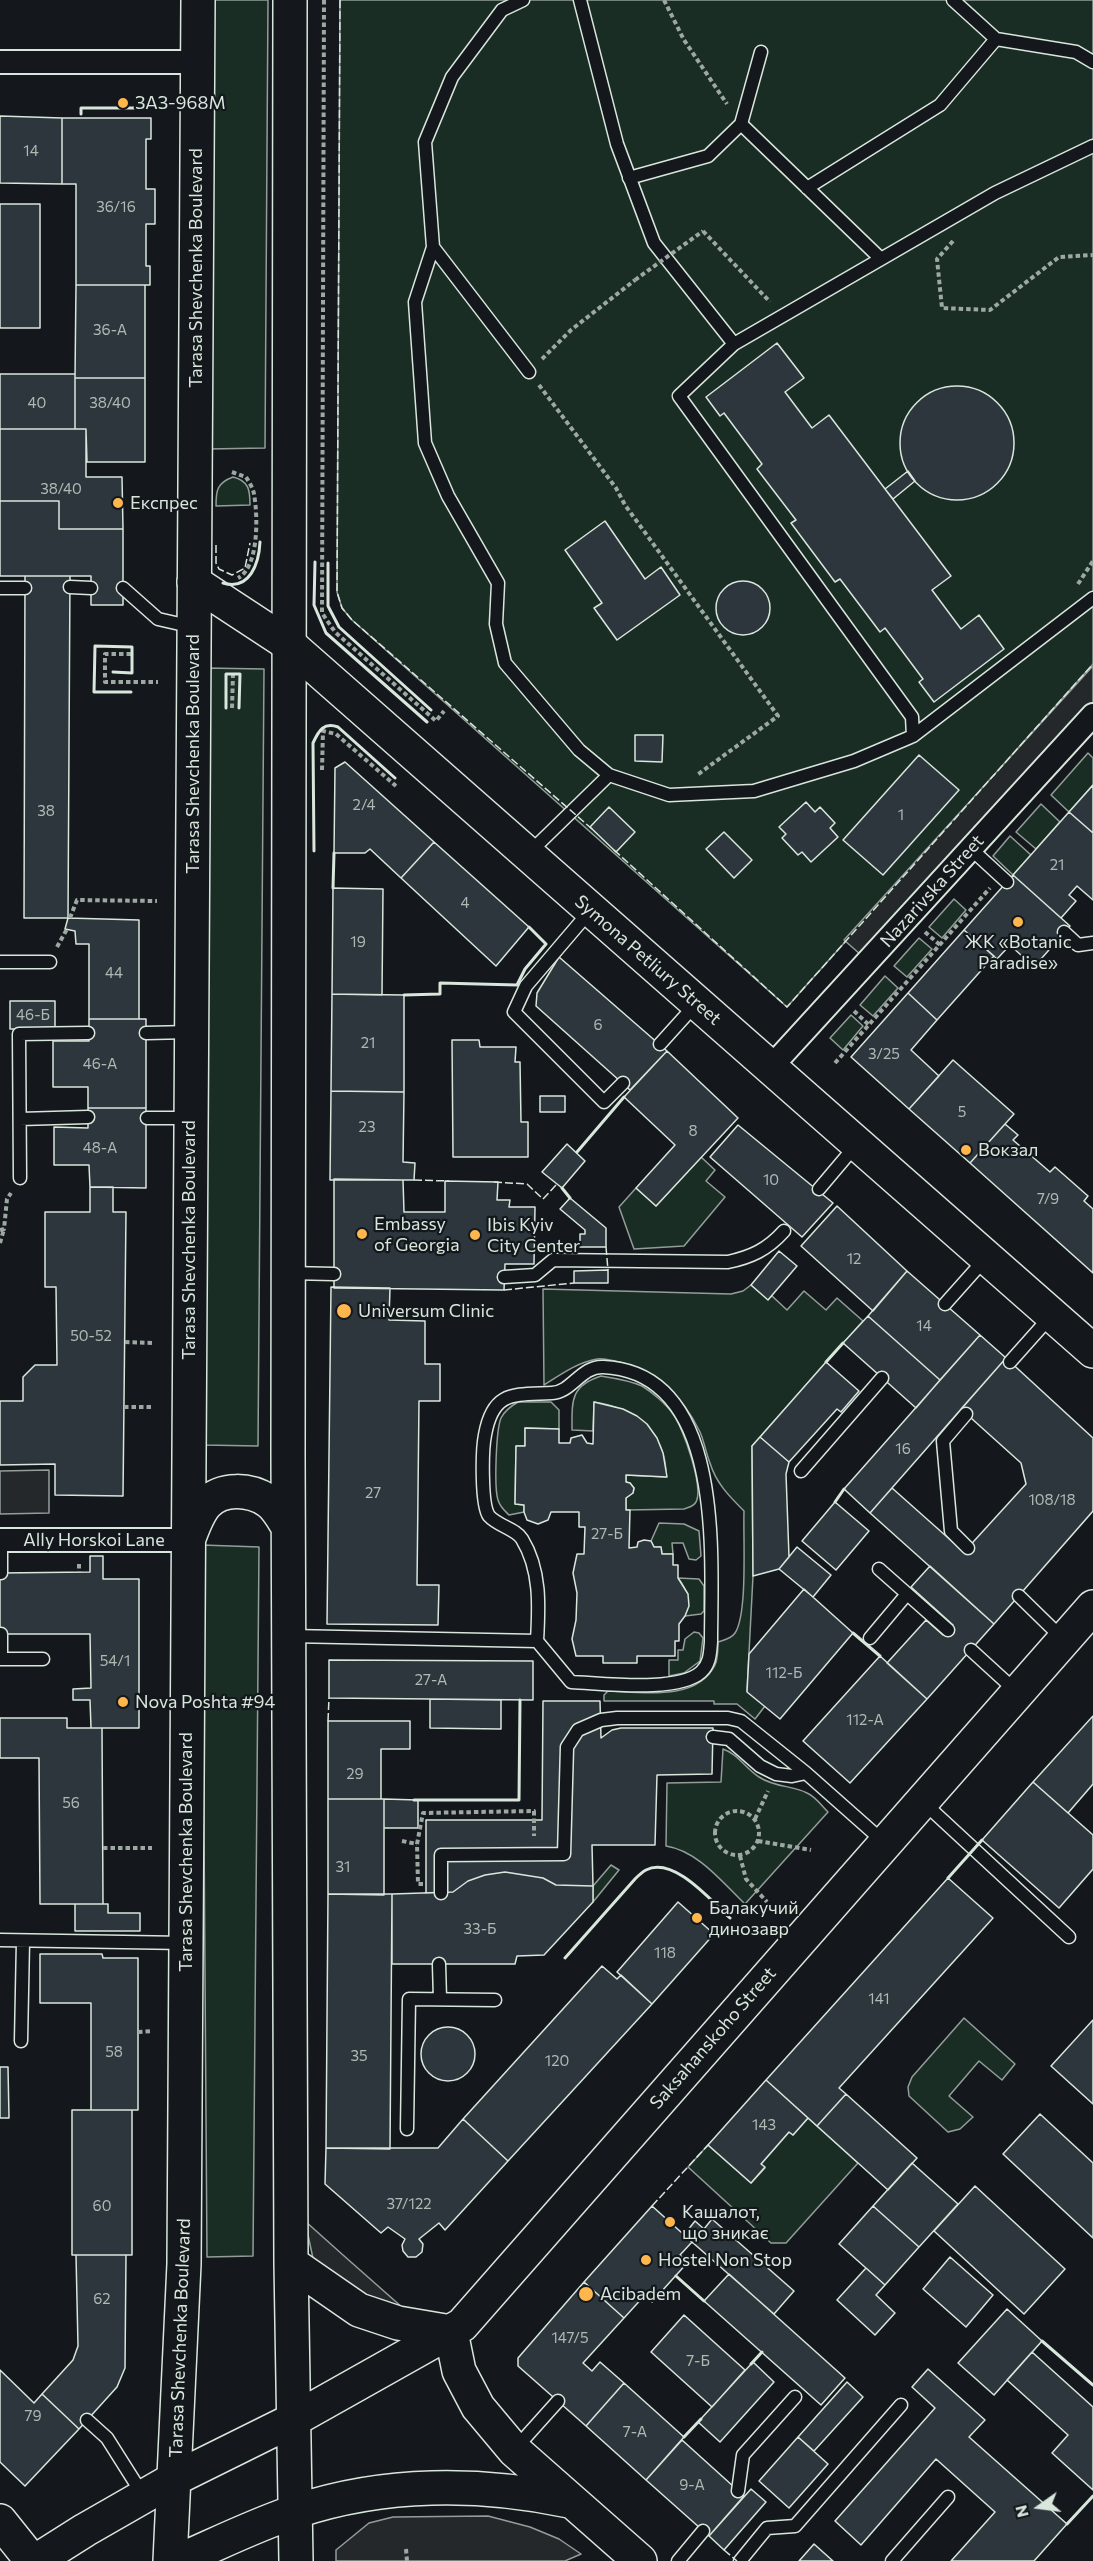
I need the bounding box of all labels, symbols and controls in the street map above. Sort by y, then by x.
place label: ЗАЗ-968М [135,92,226,114]
marker: ЗАЗ-968М [116,96,130,110]
house number: 14 [23,142,39,160]
street label: Tarasa Shevchenka Boulevard [185,148,207,388]
house number: 36/16 [96,198,136,216]
house number: 36-А [93,321,127,339]
house number: 40 [28,394,46,412]
house number: 38/40 [89,394,131,412]
house number: 38/40 [40,480,82,498]
place label: Експрес [130,492,198,514]
marker: Експрес [111,496,125,510]
street label: Tarasa Shevchenka Boulevard [182,634,204,874]
house number: 2/4 [353,796,375,814]
house number: 38 [37,802,55,820]
house number: 1 [898,806,904,824]
street label: Nazarivska Street [876,830,988,952]
house number: 21 [1050,856,1064,874]
street label: Symona Petliury Street [570,891,726,1029]
house number: 4 [461,894,469,912]
marker: ЖК «Botanic Paradise» [1011,915,1025,929]
place label: ЖК «Botanic Paradise» [964,931,1072,974]
house number: 19 [350,933,366,951]
house number: 44 [105,964,123,982]
house number: 46-Б [16,1006,50,1024]
house number: 6 [593,1016,603,1034]
house number: 21 [361,1034,375,1052]
house number: 3/25 [868,1045,900,1063]
house number: 46-А [83,1055,117,1073]
house number: 5 [958,1103,966,1121]
house number: 23 [359,1118,375,1136]
street label: Tarasa Shevchenka Boulevard [178,1120,200,1360]
house number: 8 [688,1122,698,1140]
house number: 48-А [83,1139,117,1157]
place label: Вокзал [978,1139,1038,1161]
marker: Вокзал [959,1143,973,1157]
house number: 10 [763,1171,779,1189]
house number: 7/9 [1037,1190,1059,1208]
place label: Embassy of Georgia [374,1213,460,1256]
place label: Ibis Kyiv City Center [487,1214,580,1256]
marker: Embassy of Georgia [355,1227,369,1241]
marker: Ibis Kyiv City Center [468,1228,482,1242]
house number: 12 [847,1250,861,1268]
place label: Universum Clinic [358,1300,494,1322]
marker: Universum Clinic [335,1302,353,1320]
house number: 14 [916,1317,932,1335]
house number: 50-52 [70,1327,112,1345]
house number: 16 [895,1440,911,1458]
house number: 27 [365,1484,381,1502]
house number: 108/18 [1028,1491,1076,1509]
house number: 27-Б [591,1525,623,1543]
street label: Ally Horskoi Lane [23,1529,165,1551]
house number: 54/1 [100,1652,130,1670]
house number: 112-Б [766,1664,802,1682]
house number: 27-А [415,1671,447,1689]
place label: Nova Poshta #94 [135,1691,275,1713]
marker: Nova Poshta #94 [116,1695,130,1709]
house number: 112-А [846,1711,884,1729]
street label: Tarasa Shevchenka Boulevard [175,1732,197,1972]
house number: 29 [346,1765,364,1783]
house number: 56 [62,1794,80,1812]
house number: 31 [336,1858,350,1876]
place label: Балакучий динозавр [709,1897,799,1940]
marker: Балакучий динозавр [690,1911,704,1925]
house number: 33-Б [464,1920,496,1938]
house number: 118 [654,1944,676,1962]
street label: Saksahanskoho Street [645,1963,781,2113]
house number: 141 [868,1990,890,2008]
house number: 58 [105,2043,123,2061]
house number: 35 [350,2047,368,2065]
house number: 120 [545,2052,569,2070]
house number: 143 [752,2116,776,2134]
house number: 37/122 [386,2195,432,2213]
house number: 60 [93,2197,111,2215]
place label: Кашалот, що зникає [682,2201,769,2244]
marker: Кашалот, що зникає [663,2215,677,2229]
street label: Tarasa Shevchenka Boulevard [165,2218,195,2458]
place label: Hostel Non Stop [658,2249,792,2271]
marker: Hostel Non Stop [639,2253,653,2267]
place label: Acibadem [600,2283,681,2305]
marker: Acibadem [577,2285,595,2303]
house number: 62 [93,2290,111,2308]
house number: 147/5 [551,2329,589,2347]
house number: 7-Б [686,2352,710,2370]
house number: 79 [25,2407,41,2425]
house number: 7-А [623,2423,647,2441]
house number: 9-А [679,2476,705,2494]
north arrow [1009,2477,1069,2537]
text: N [1010,2503,1032,2520]

